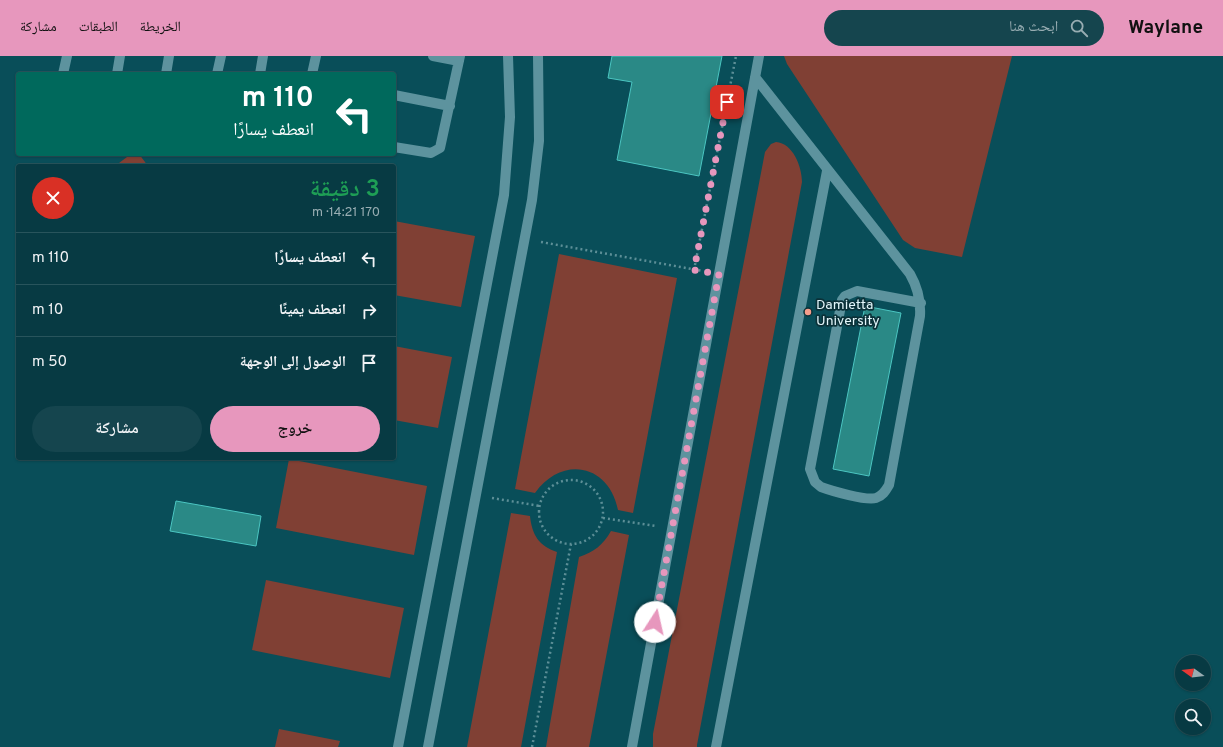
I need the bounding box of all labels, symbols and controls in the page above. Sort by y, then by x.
search box [824,10,1104,46]
text: Waylane [1128,16,1203,40]
icon: search [1068,17,1090,39]
text: ابحث هنا [1009,18,1058,37]
text: مشاركة [20,19,57,36]
text: الطبقات [79,19,118,36]
text: الخريطة [140,19,181,36]
text: 110 m [242,81,314,117]
pin [710,85,744,119]
icon: left [328,88,380,140]
icon: arrive [716,91,738,113]
text: انعطف يسارًا [233,119,314,142]
text: 3 دقيقة [310,175,380,205]
button: close [32,177,74,219]
text: 170 m · 14:21 [312,205,380,221]
icon: left [358,248,380,270]
text: 110 m [32,249,69,268]
text: انعطف يسارًا [274,249,346,268]
place label: Damietta University [816,297,880,330]
icon: right [358,300,380,322]
text: 10 m [32,301,63,320]
text: انعطف يمينًا [279,301,346,320]
marker: Damietta University [803,307,813,317]
icon: arrive [358,352,380,374]
text: 50 m [32,353,67,372]
text: الوصول إلى الوجهة [240,353,346,372]
button: مشاركة [32,406,202,452]
button: خروج [210,406,380,452]
position arrow [634,601,676,643]
north arrow [1175,655,1211,691]
map controls [1175,655,1211,735]
button: search [1175,699,1211,735]

